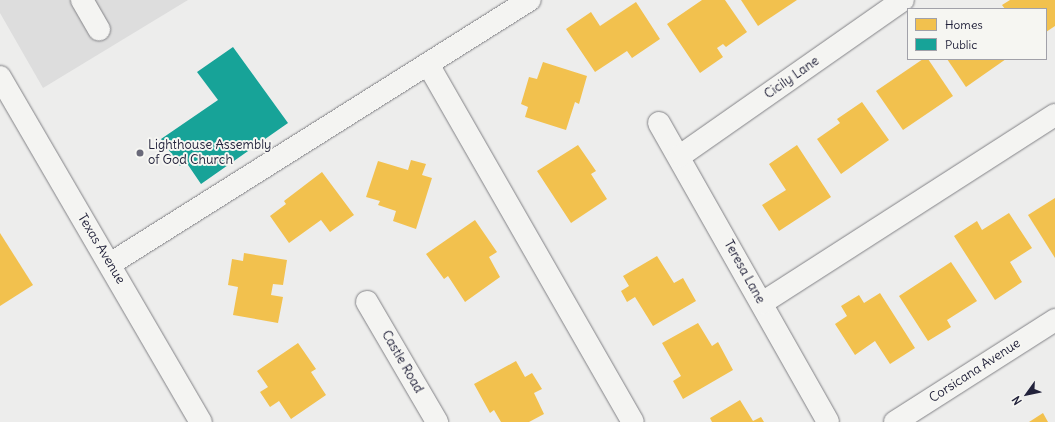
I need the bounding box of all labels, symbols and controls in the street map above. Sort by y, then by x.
legend [907,8,1047,60]
text: Homes [945,17,983,32]
text: Public [945,37,977,52]
street label: Cicily Lane [762,53,822,103]
place label: Lighthouse Assembly of God Church [148,138,271,169]
marker: Lighthouse Assembly of God Church [135,148,145,158]
street label: Texas Avenue [74,211,128,287]
street label: Teresa Lane [720,238,768,306]
street label: Castle Road [378,328,426,396]
street label: Corsicana Avenue [927,336,1023,406]
north arrow [1007,374,1047,414]
text: N [1009,394,1025,408]

